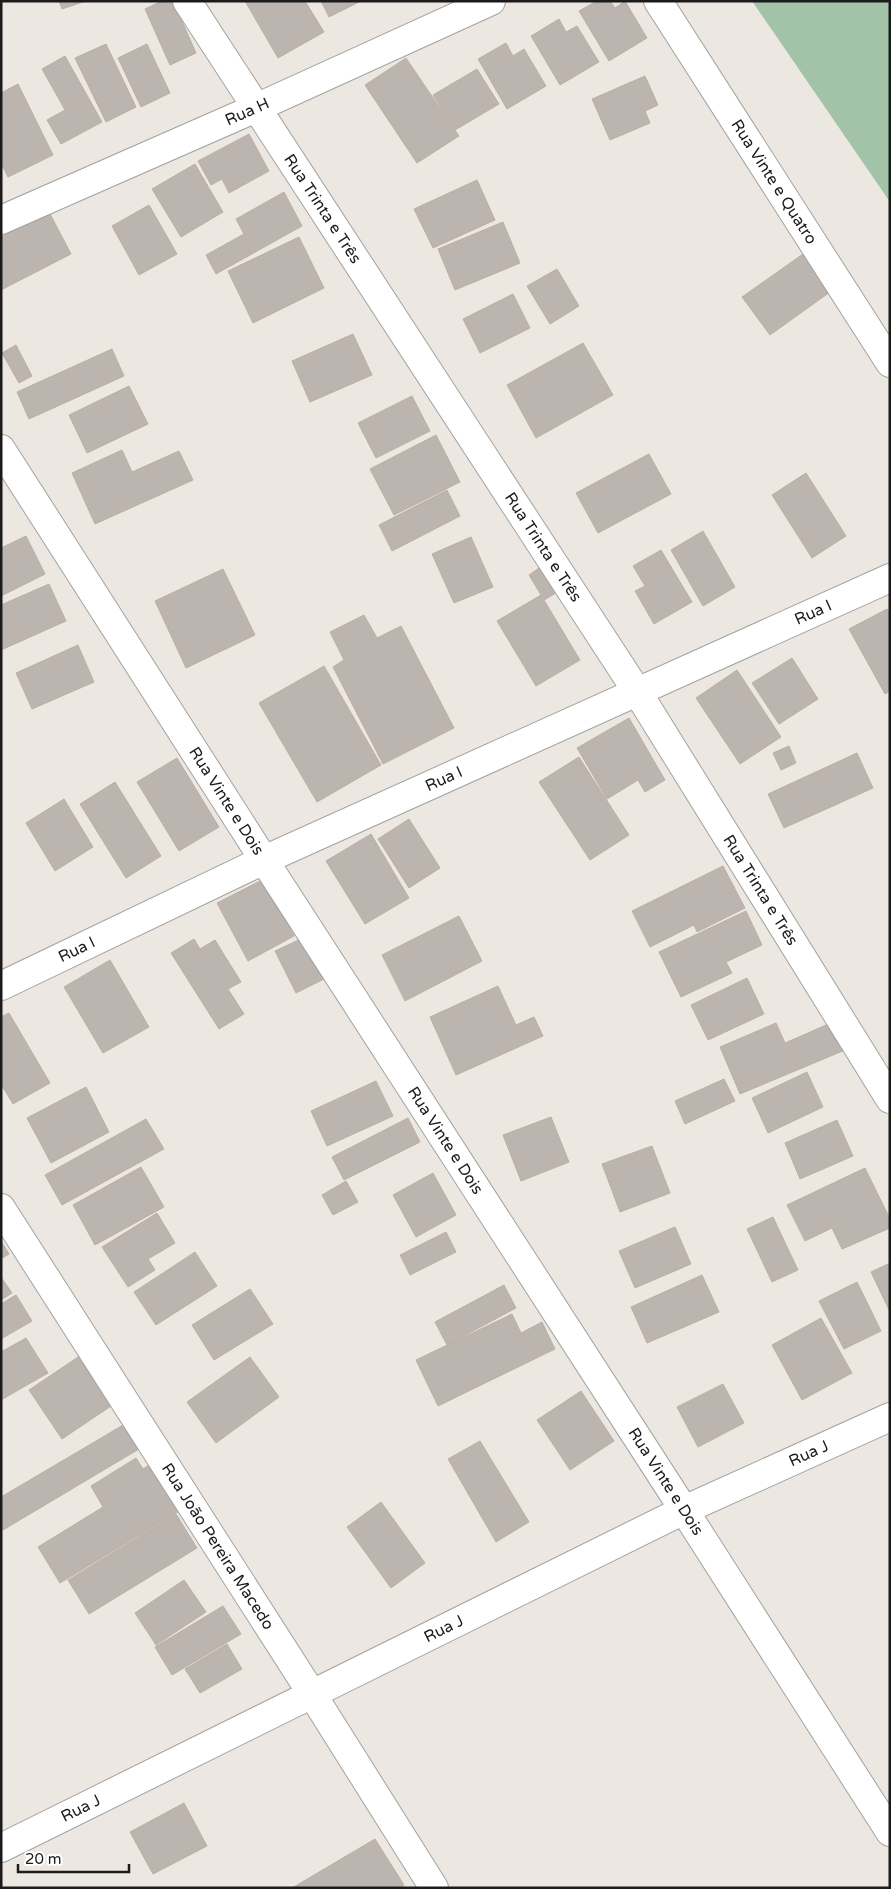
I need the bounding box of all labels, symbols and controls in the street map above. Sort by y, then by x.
street label: Rua H [222,93,273,130]
street label: Rua Vinte e Quatro [727,116,821,248]
street label: Rua Trinta e Três [279,150,365,267]
street label: Rua Trinta e Três [500,489,586,606]
street label: Rua I [791,595,835,630]
street label: Rua Vinte e Dois [184,743,268,859]
street label: Rua I [422,762,466,796]
street label: Rua Trinta e Três [718,831,802,949]
street label: Rua I [55,932,99,967]
street label: Rua Vinte e Dois [403,1083,487,1198]
street label: Rua Vinte e Dois [623,1424,708,1539]
street label: Rua J [786,1436,832,1471]
street label: Rua João Pereira Macedo [157,1459,278,1634]
street label: Rua J [421,1611,467,1647]
street label: Rua J [58,1790,104,1827]
scale bar [18,1842,129,1874]
text: 20 m [25,1850,62,1868]

